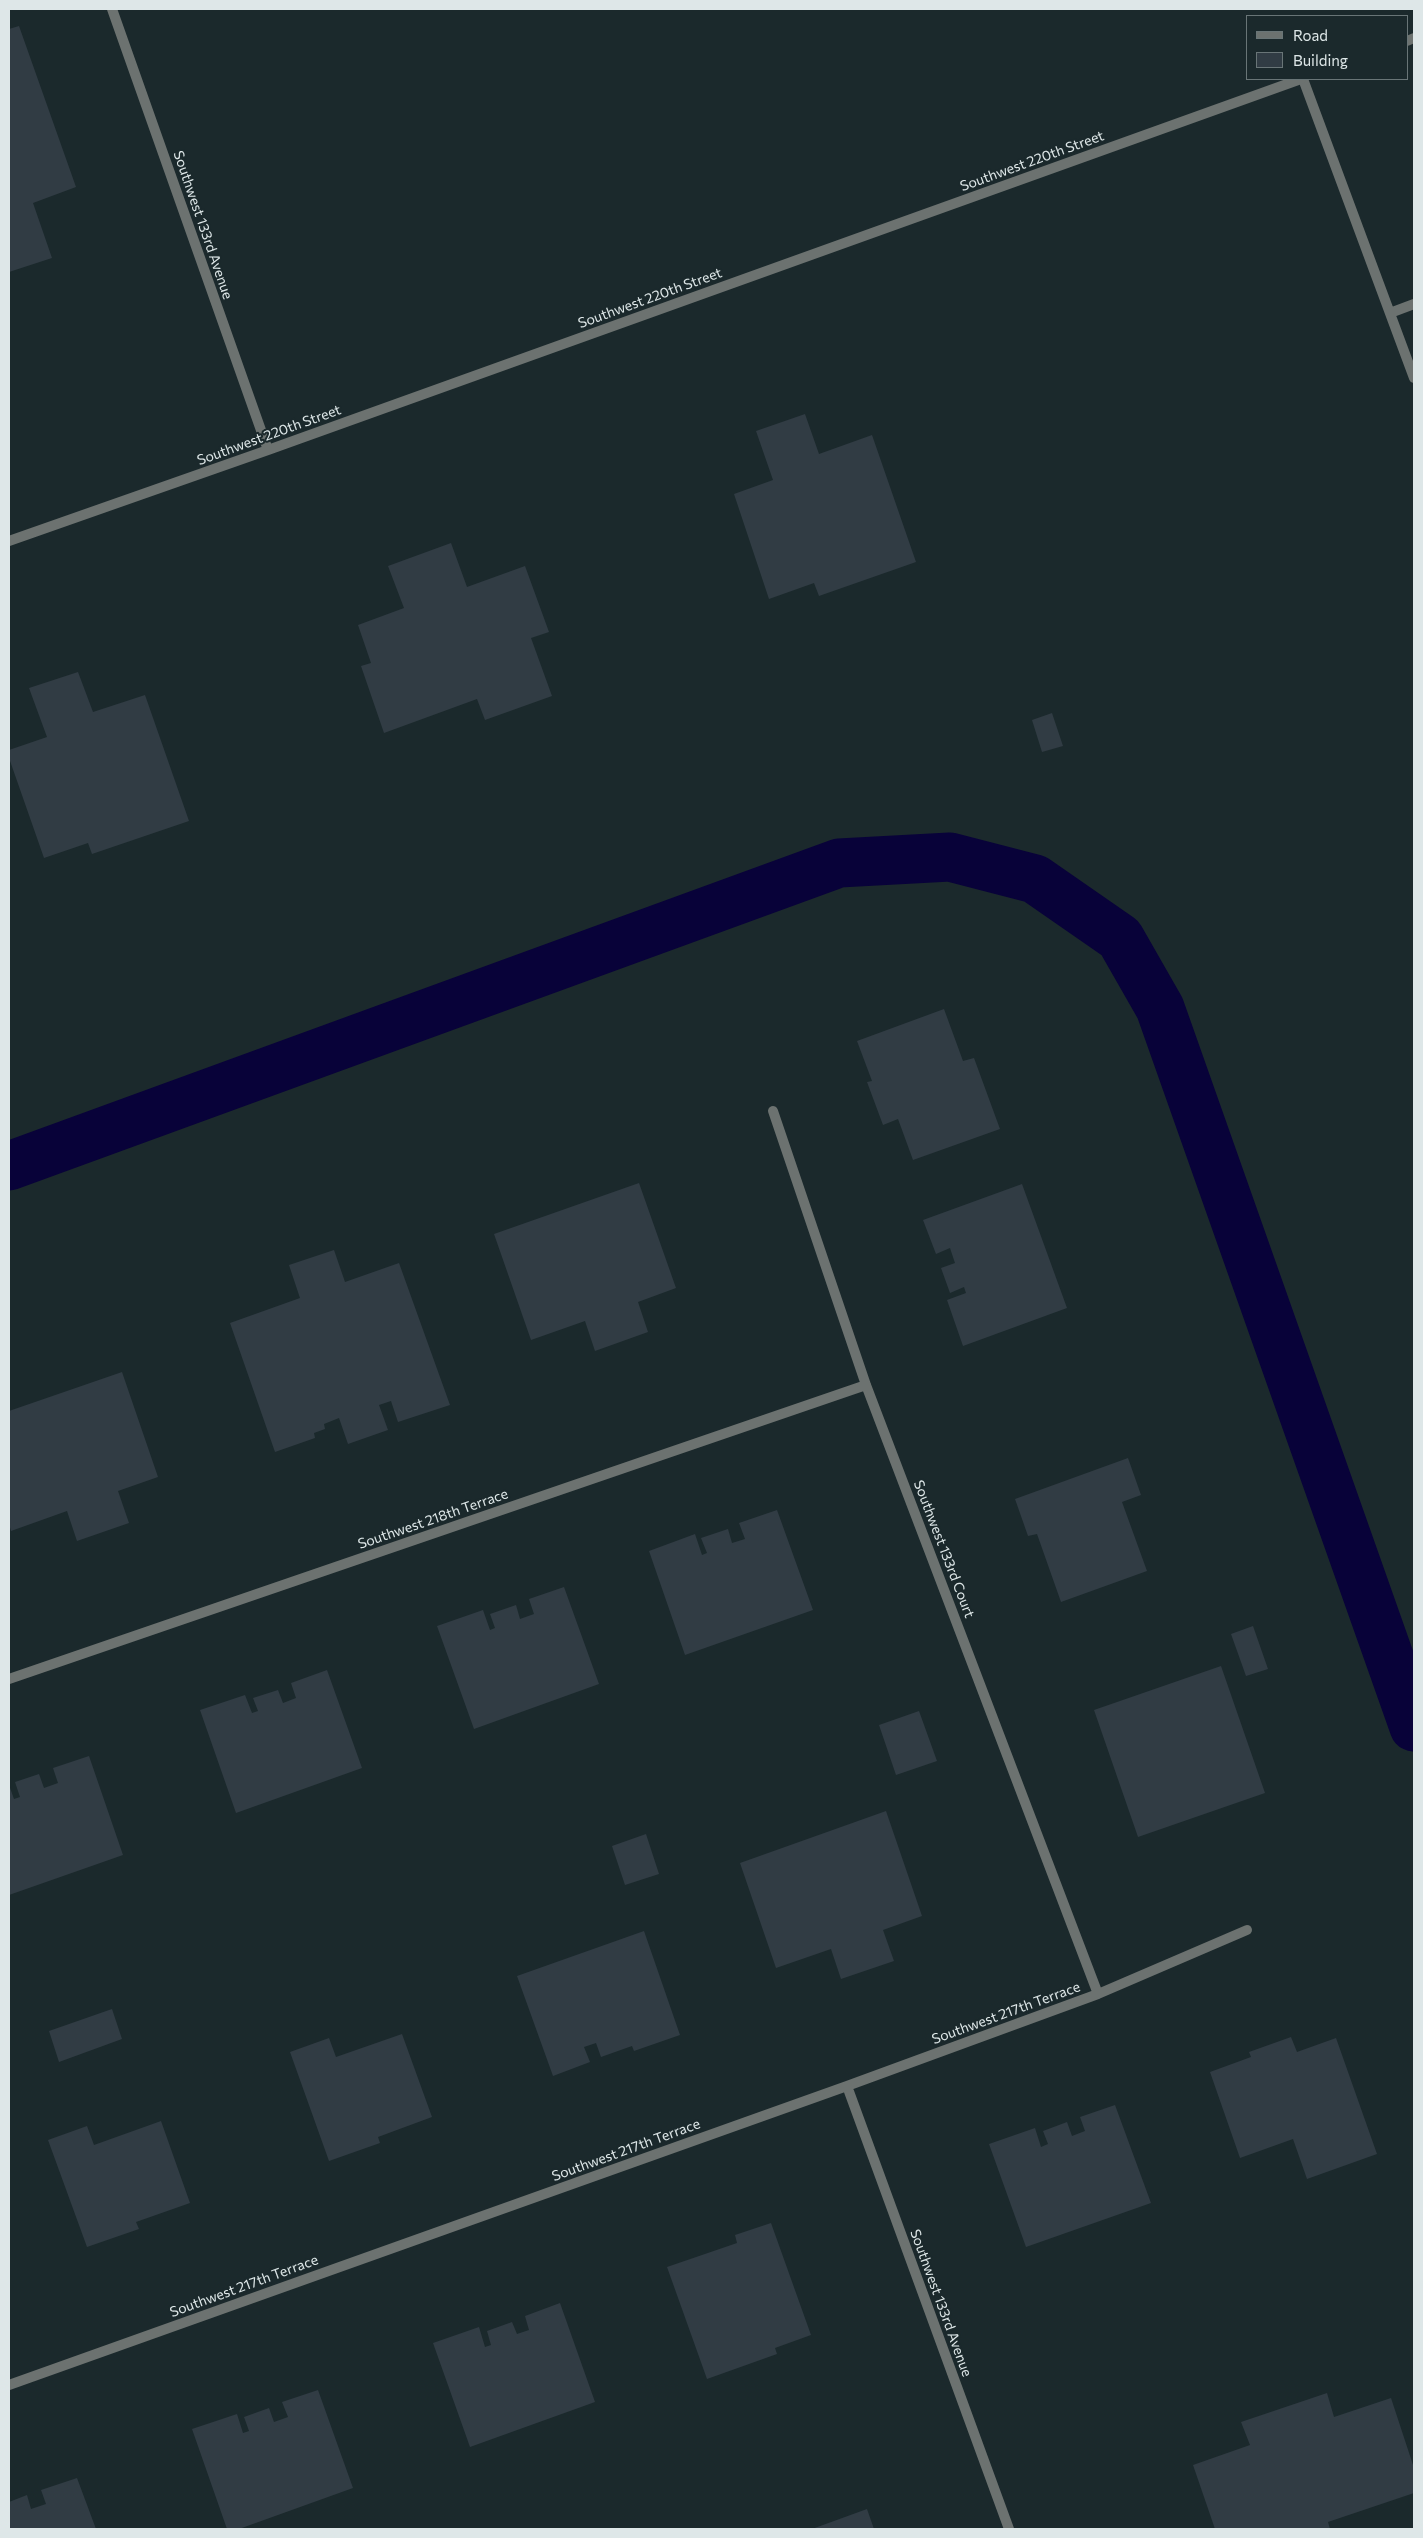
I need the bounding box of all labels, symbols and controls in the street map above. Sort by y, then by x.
legend [1246,15,1408,80]
text: Road [1293,26,1328,44]
text: Building [1293,51,1348,69]
street label: Southwest 220th Street [958,127,1106,195]
street label: Southwest 133rd Avenue [170,149,236,301]
street label: Southwest 220th Street [576,264,724,332]
street label: Southwest 220th Street [195,401,343,469]
street label: Southwest 133rd Court [910,1478,978,1620]
street label: Southwest 218th Terrace [356,1485,510,1553]
street label: Southwest 217th Terrace [930,1978,1082,2048]
street label: Southwest 217th Terrace [550,2115,702,2185]
street label: Southwest 133rd Avenue [906,2227,976,2379]
street label: Southwest 217th Terrace [168,2251,320,2321]

